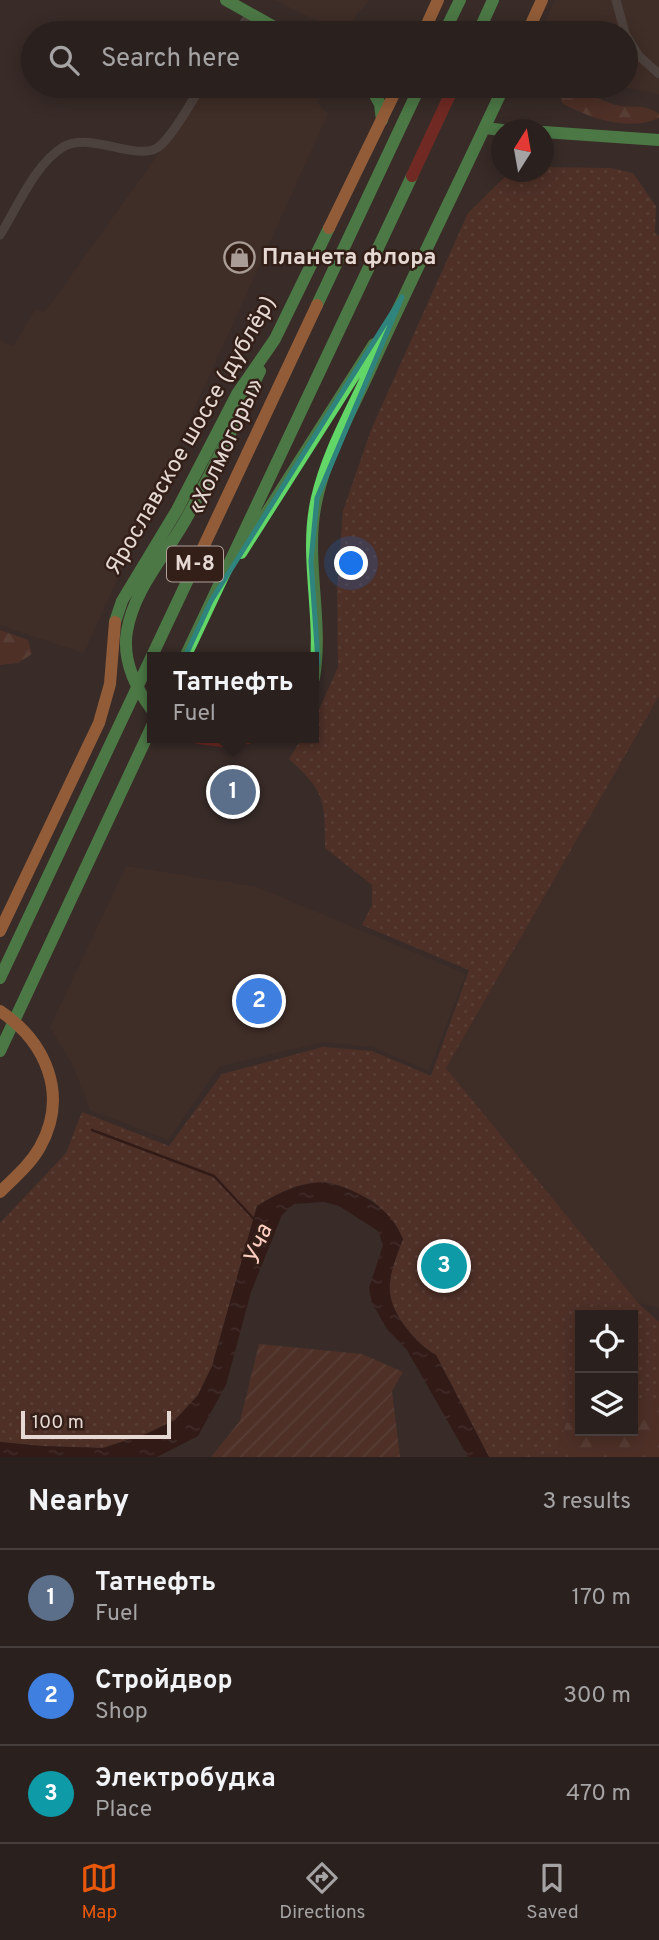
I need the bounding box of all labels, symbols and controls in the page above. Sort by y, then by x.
search box [21,21,638,98]
icon: search [45,41,83,79]
text: Search here [101,43,240,76]
north arrow [491,119,554,182]
shop icon: Планета флора [222,241,256,275]
place label: Планета флора [262,244,436,273]
street label: Ярославское шоссе (дублёр) [100,291,284,581]
street label: «Холмогоры» [183,374,271,520]
road number: М-8 [167,546,223,582]
your location [334,546,368,580]
popup [147,652,319,743]
text: Татнефть [172,667,294,700]
text: Fuel [172,700,216,729]
pin: 1 [210,766,256,818]
pin: 2 [236,975,282,1027]
water label: Уча [238,1220,281,1269]
pin: 3 [421,1240,467,1292]
map controls [575,1310,638,1436]
button: locate [575,1310,638,1373]
button: layers [575,1373,638,1436]
scale bar [21,1408,172,1440]
text: 100 m [32,1411,84,1435]
text: Nearby [28,1484,129,1521]
text: 3 results [542,1488,631,1517]
text: Татнефть [95,1567,216,1600]
text: 1 [46,1584,56,1613]
text: 170 m [572,1584,631,1613]
text: Fuel [95,1600,138,1629]
text: Стройдвор [95,1665,232,1698]
text: 2 [44,1682,58,1711]
text: 300 m [563,1682,631,1711]
text: Shop [95,1698,148,1727]
text: Электробудка [95,1763,276,1796]
text: 3 [44,1780,58,1809]
text: 470 m [566,1780,631,1809]
text: Place [95,1796,152,1825]
tab: Map [80,1859,118,1925]
tab: Directions [279,1859,366,1925]
tab: Saved [526,1859,579,1925]

